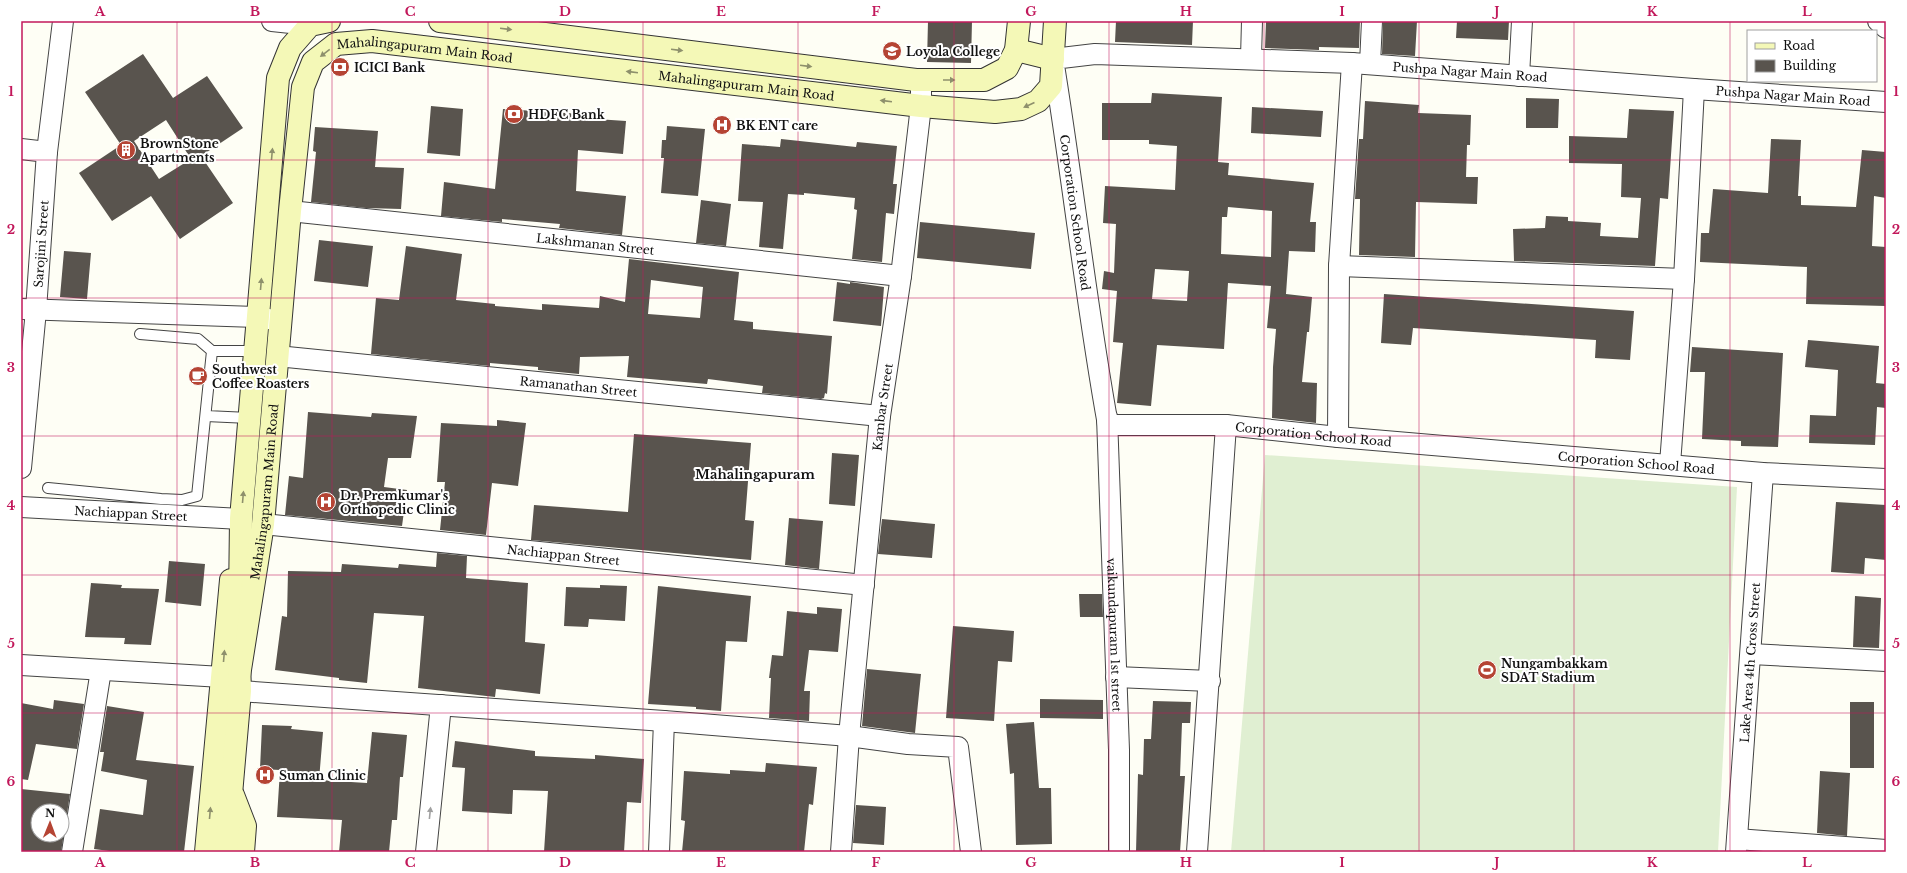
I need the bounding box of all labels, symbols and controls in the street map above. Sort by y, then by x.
text: A [94,3,106,20]
text: B [250,3,260,20]
text: C [405,3,416,20]
text: D [559,3,571,20]
text: E [716,3,726,20]
text: F [872,3,881,20]
text: G [1025,3,1037,20]
text: H [1180,3,1192,20]
text: I [1339,3,1345,20]
text: J [1491,3,1500,20]
text: K [1647,3,1658,20]
text: L [1802,3,1812,20]
one-way arrow [500,26,512,32]
legend [1747,30,1877,82]
street label: Mahalingapuram Main Road [336,33,514,65]
text: Road [1783,38,1815,53]
school or university icon: Loyola College [881,40,903,62]
place label: Loyola College [906,44,1000,59]
one-way arrow [671,47,683,53]
one-way arrow [320,48,331,57]
bank icon: ICICI Bank [329,56,351,78]
text: Building [1783,58,1837,73]
street label: Pushpa Nagar Main Road [1392,59,1548,85]
place label: ICICI Bank [354,60,426,75]
one-way arrow [800,63,812,69]
street label: Mahalingapuram Main Road [657,67,835,103]
one-way arrow [626,69,638,75]
one-way arrow [943,77,956,83]
text: 1 [8,83,14,100]
street label: Pushpa Nagar Main Road [1715,83,1871,109]
text: 1 [1893,83,1899,100]
one-way arrow [880,98,892,105]
one-way arrow [1023,102,1035,109]
bank icon: HDFC Bank [503,103,525,125]
place label: HDFC Bank [528,107,606,122]
hospital icon: BK ENT care [711,114,733,136]
place label: BK ENT care [736,118,818,133]
street label: Corporation School Road [1057,133,1094,291]
place label: BrownStone Apartments [139,136,219,165]
building icon: BrownStone Apartments [115,139,137,161]
one-way arrow [268,148,275,160]
street label: Sarojini Street [30,199,51,288]
text: 2 [7,221,15,238]
text: 2 [1892,221,1900,238]
street label: Lakshmanan Street [535,230,656,257]
one-way arrow [257,278,264,290]
text: 3 [7,359,15,376]
text: 3 [1892,359,1900,376]
place label: Southwest Coffee Roasters [212,362,310,391]
street label: Kambar Street [869,362,895,452]
cafe icon: Southwest Coffee Roasters [187,365,209,387]
street label: Ramanathan Street [519,373,638,399]
street label: Mahalingapuram Main Road [247,403,281,581]
street label: Corporation School Road [1234,419,1392,449]
street label: Corporation School Road [1557,448,1715,476]
district label: Mahalingapuram [695,466,816,483]
place label: Dr. Premkumar's Orthopedic Clinic [340,488,455,517]
one-way arrow [239,491,246,503]
hospital icon: Dr. Premkumar's Orthopedic Clinic [315,491,337,513]
text: 4 [7,497,16,514]
text: 4 [1892,497,1901,514]
street label: Nachiappan Street [74,502,188,524]
street label: Nachiappan Street [506,541,621,568]
street label: vaikundapuram 1st street [1105,558,1125,713]
street label: Lake Area 4th Cross Street [1736,581,1763,743]
text: 5 [7,635,15,652]
text: 5 [1892,635,1900,652]
one-way arrow [221,650,228,662]
place label: Nungambakkam SDAT Stadium [1501,656,1608,685]
sports icon: Nungambakkam SDAT Stadium [1476,659,1498,681]
hospital icon: Suman Clinic [254,764,276,786]
place label: Suman Clinic [279,768,366,783]
text: 6 [7,773,16,790]
text: 6 [1892,773,1901,790]
north arrow [30,803,70,843]
text: N [45,806,56,820]
one-way arrow [207,807,213,819]
one-way arrow [427,807,433,819]
text: A [94,854,106,871]
text: B [250,854,260,871]
text: C [405,854,416,871]
text: D [559,854,571,871]
text: E [716,854,726,871]
text: F [872,854,881,871]
text: G [1025,854,1037,871]
text: H [1180,854,1192,871]
text: I [1339,854,1345,871]
text: J [1491,854,1500,871]
text: K [1647,854,1658,871]
text: L [1802,854,1812,871]

